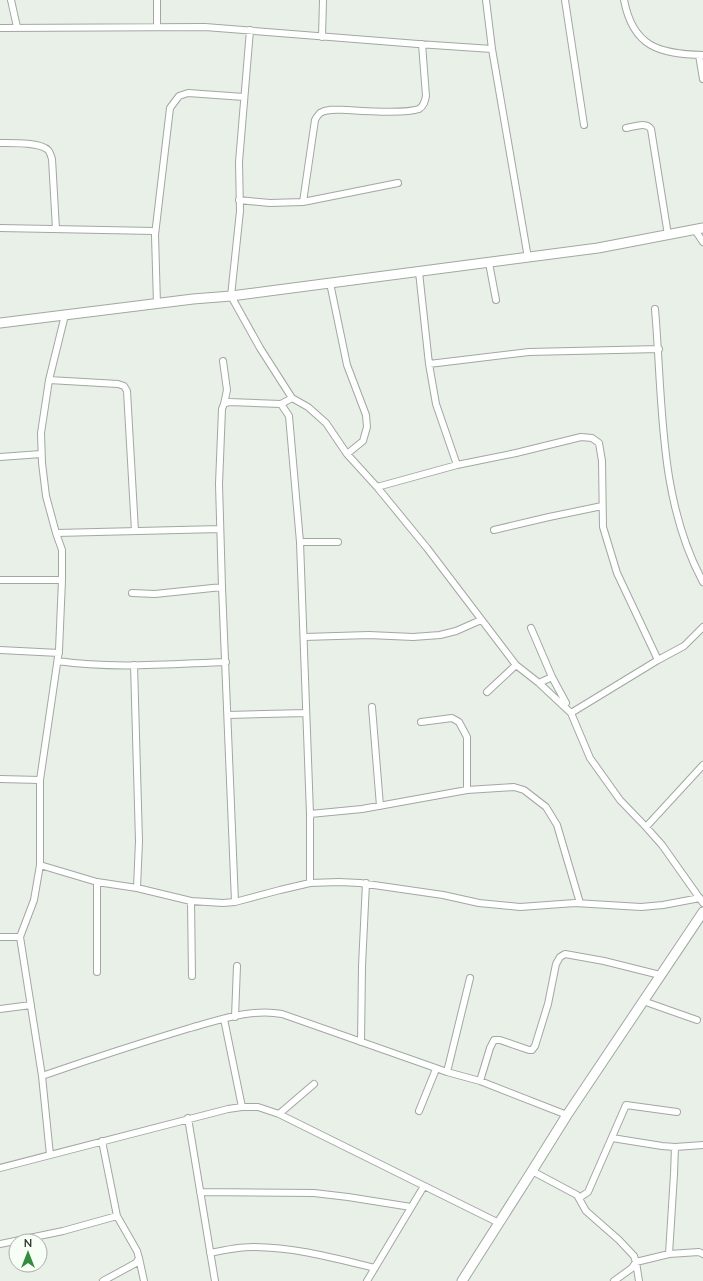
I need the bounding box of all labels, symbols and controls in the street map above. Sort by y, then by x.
north arrow [8,1233,48,1273]
text: N [24,1236,32,1249]

